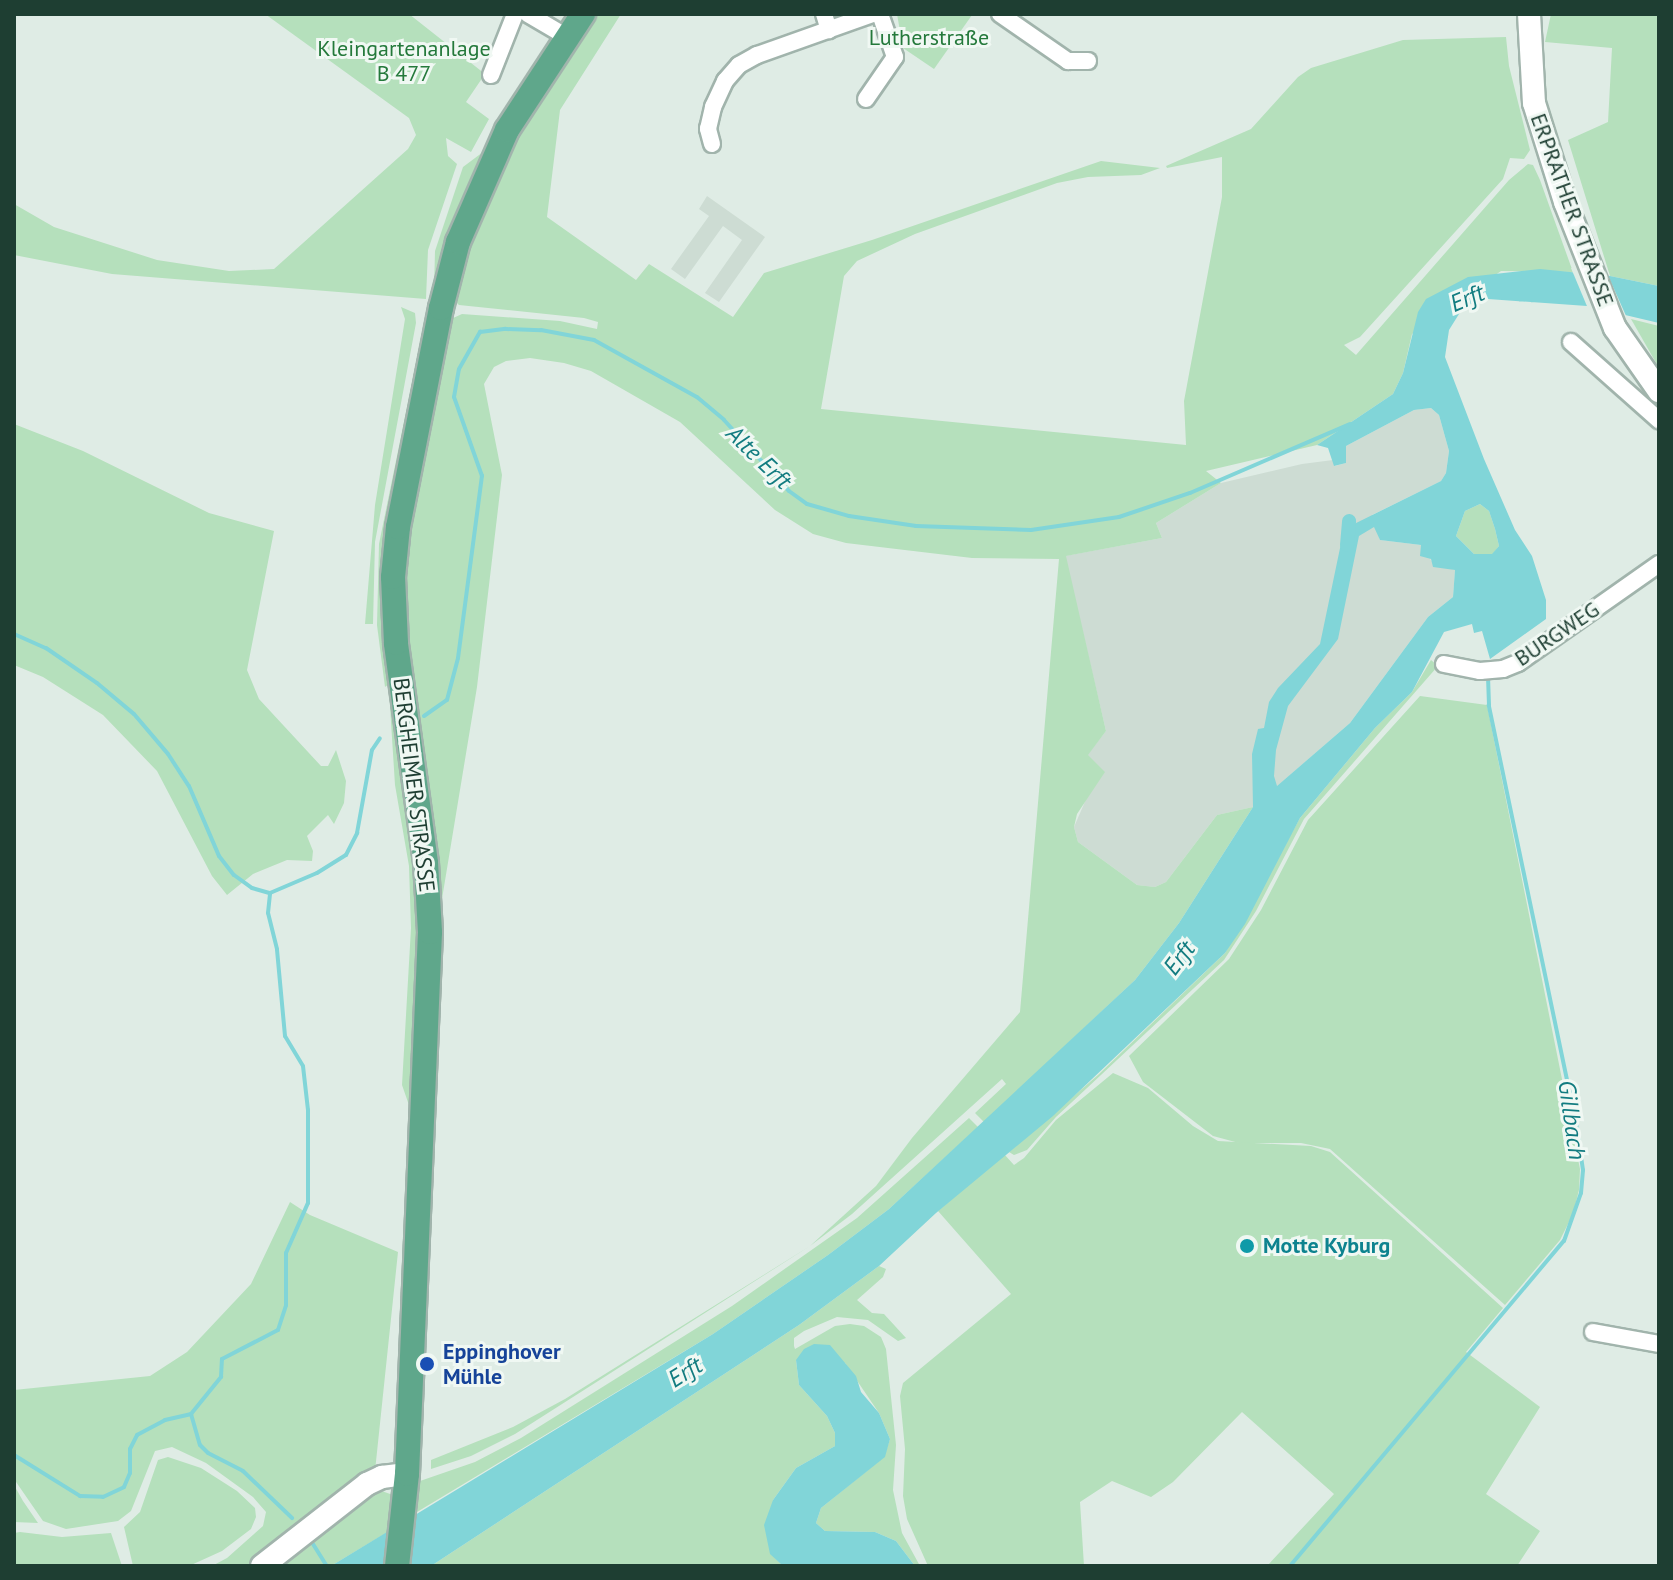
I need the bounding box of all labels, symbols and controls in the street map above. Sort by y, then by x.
park label: Lutherstraße [869,25,989,51]
park label: Kleingartenanlage B 477 [317,35,491,86]
street label: ERPRATHER STRASSE [1525,110,1619,310]
water label: Erft [1445,278,1489,318]
water label: Alte Erft [720,419,798,495]
street label: BURGWEG [1510,596,1604,672]
street label: BERGHEIMER STRASSE [388,676,440,894]
water label: Erft [1157,935,1201,981]
water label: Gillbach [1552,1078,1592,1162]
place label: Motte Kyburg [1263,1233,1390,1259]
marker: Motte Kyburg [1238,1237,1256,1255]
place label: Eppinghover Mühle [443,1338,561,1390]
water label: Erft [663,1351,707,1393]
marker: Eppinghover Mühle [418,1355,436,1373]

